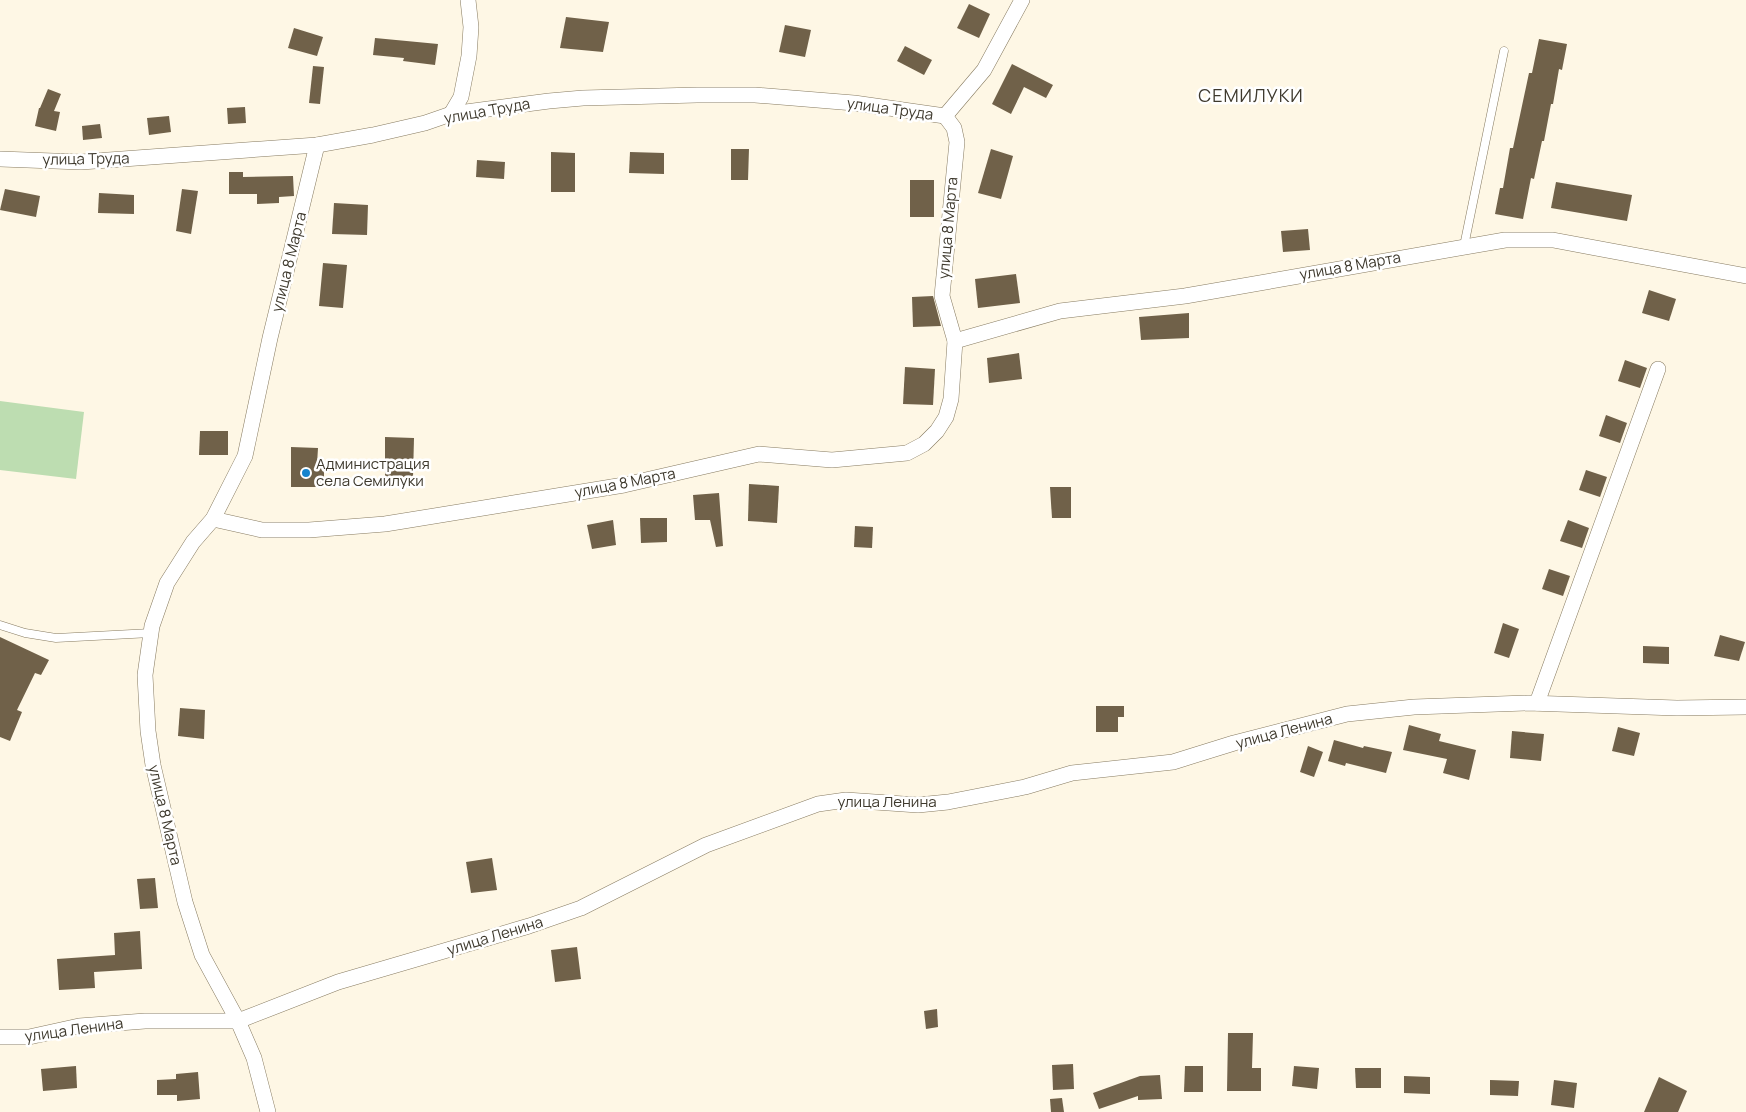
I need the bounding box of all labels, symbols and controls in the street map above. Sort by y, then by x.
district label: СЕМИЛУКИ [1198,83,1304,107]
street label: улица Труда [845,92,935,125]
street label: улица Труда [442,93,532,128]
street label: улица Труда [42,147,130,170]
street label: улица 8 Марта [933,176,962,280]
street label: улица 8 Марта [266,210,311,314]
street label: улица 8 Марта [1298,246,1402,285]
place label: Администрация села Семилуки [316,453,430,491]
street label: улица 8 Марта [573,462,677,503]
marker: Администрация села Семилуки [300,467,312,479]
street label: улица Ленина [1233,708,1335,754]
street label: улица 8 Марта [144,763,187,867]
street label: улица Ленина [837,791,937,812]
street label: улица Ленина [444,911,545,960]
street label: улица Ленина [23,1012,125,1047]

